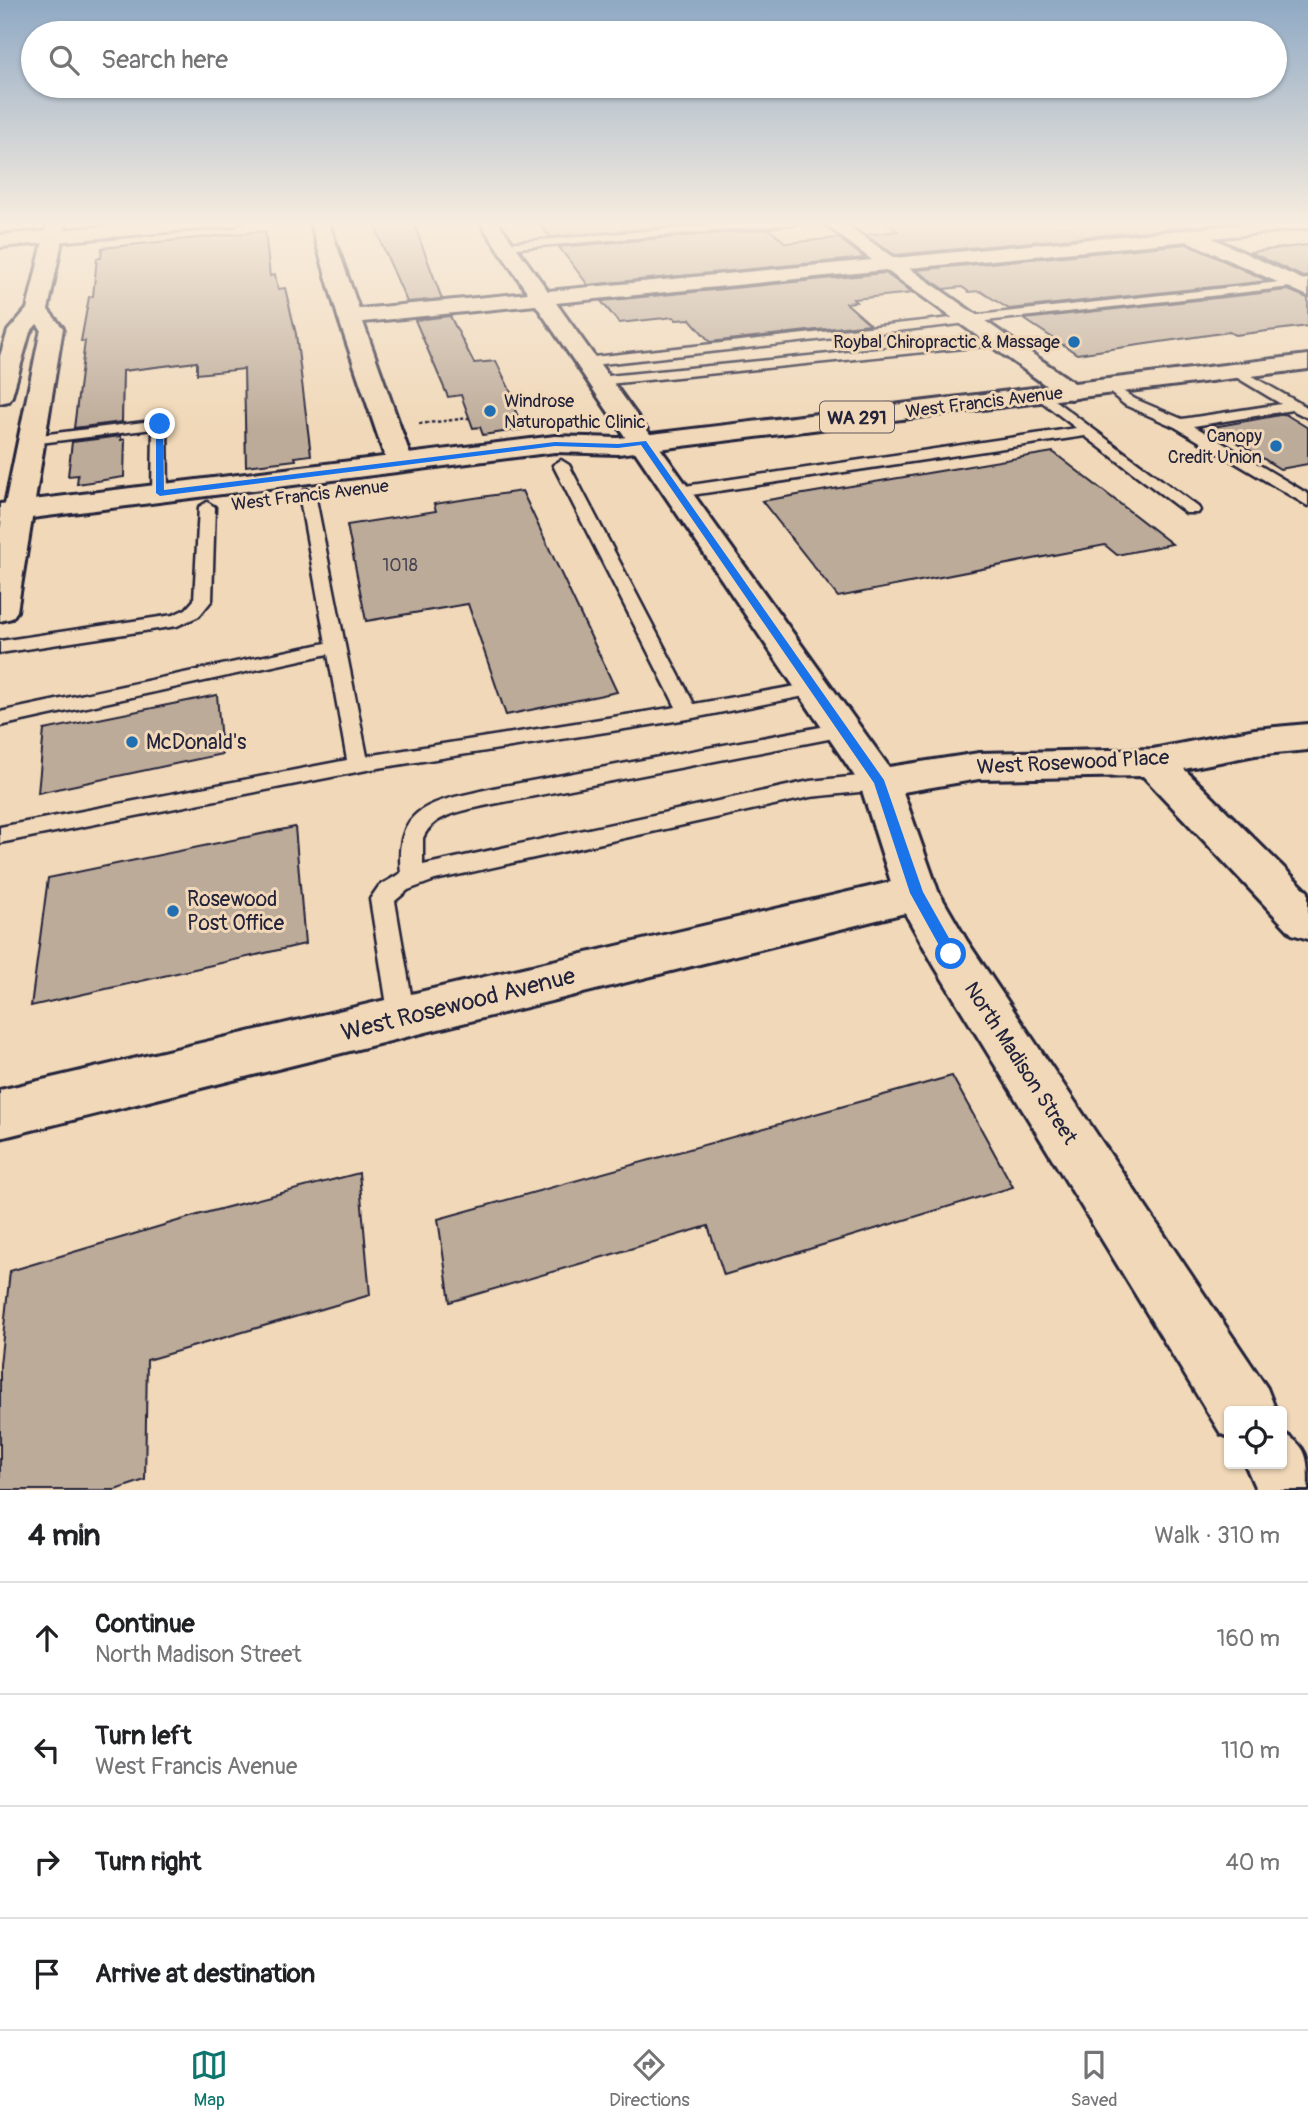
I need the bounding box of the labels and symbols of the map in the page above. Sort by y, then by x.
place label: Roybal Chiropractic & Massage [833,331,1060,354]
marker: Roybal Chiropractic & Massage [1066,334,1082,350]
street label: West Francis Avenue [904,381,1064,424]
place label: Windrose Naturopathic Clinic [504,390,646,434]
road number: WA 291 [820,402,894,432]
marker: Windrose Naturopathic Clinic [482,403,498,419]
route end [144,408,175,439]
place label: Canopy Credit Union [1168,425,1262,469]
marker: Canopy Credit Union [1268,438,1284,454]
street label: West Francis Avenue [230,474,390,517]
house number: 1018 [382,554,418,577]
place label: McDonald's [146,729,247,756]
marker: McDonald's [124,734,140,750]
street label: West Rosewood Place [976,744,1171,781]
place label: Rosewood Post Office [187,886,285,937]
marker: Rosewood Post Office [165,903,181,919]
route start [935,938,966,969]
street label: West Rosewood Avenue [338,961,578,1048]
street label: North Madison Street [958,977,1084,1150]

